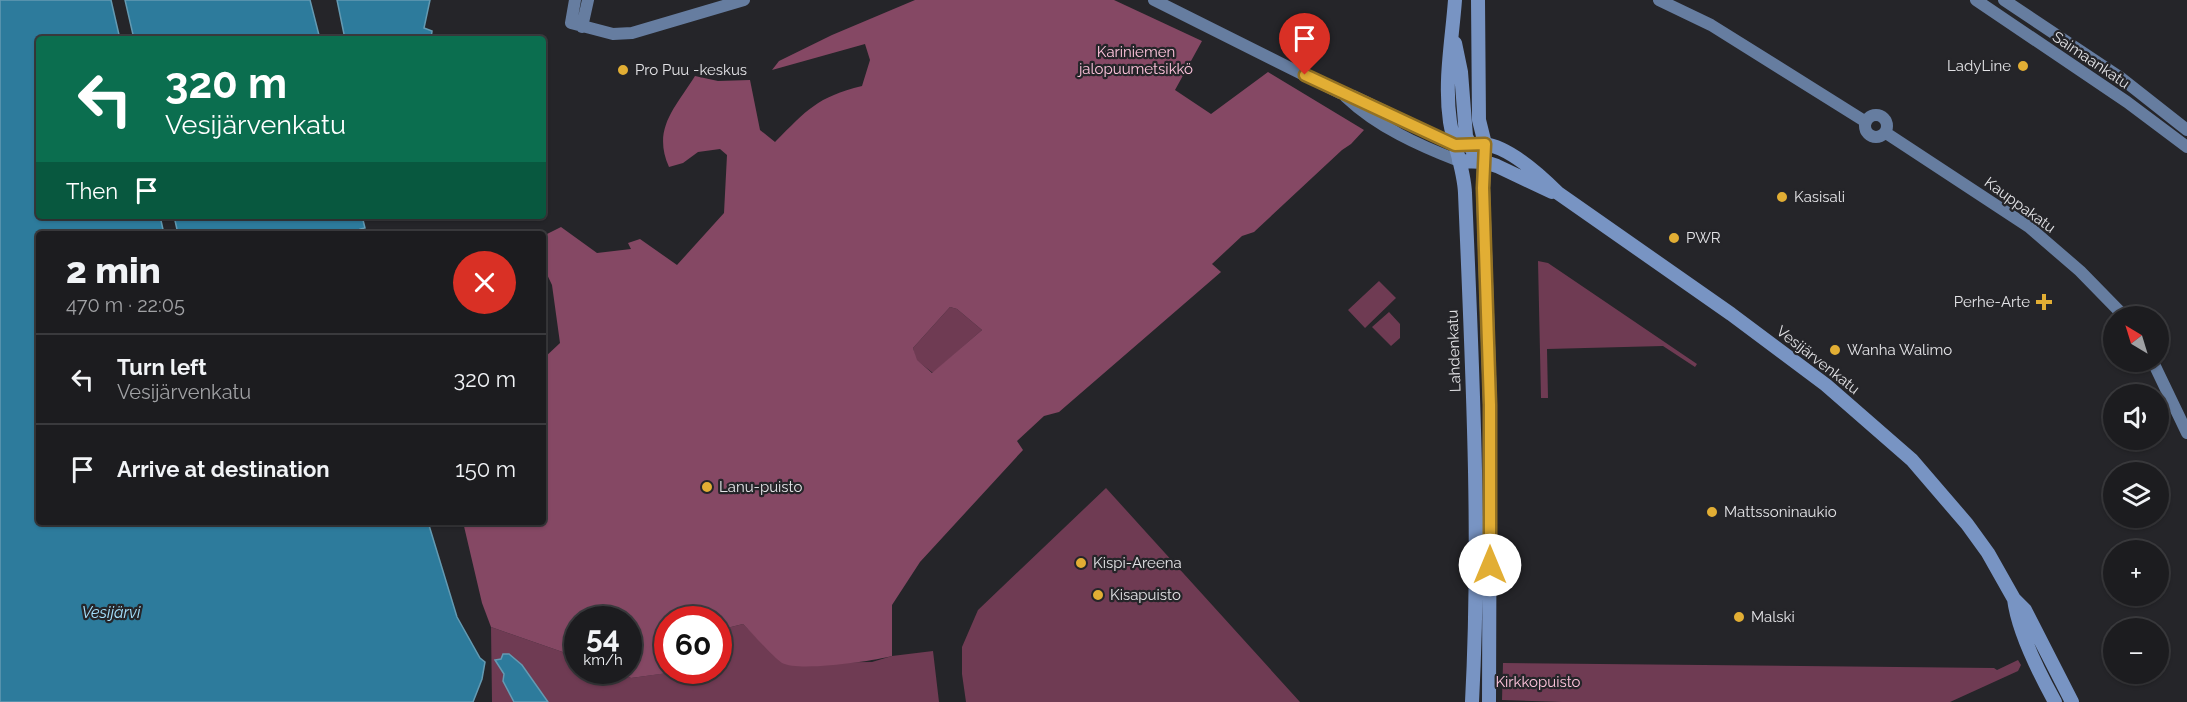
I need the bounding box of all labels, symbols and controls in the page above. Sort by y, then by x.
pin [1279,13,1330,75]
icon: arrive [1288,22,1321,55]
street label: Saimaankatu [2049,28,2133,93]
park label: Kariniemen jalopuumetsikkö [1077,43,1193,78]
place label: LadyLine [1947,57,2011,75]
text: 320 m [165,59,287,108]
marker: LadyLine [2016,59,2030,73]
icon: left [66,60,144,138]
place label: Pro Puu -keskus [635,61,747,79]
marker: Pro Puu -keskus [616,63,630,77]
text: Vesijärvenkatu [165,109,346,140]
street label: Kauppakatu [1981,173,2059,237]
icon: arrive [130,174,163,207]
text: Then [66,178,118,204]
place label: Kasisali [1794,188,1845,206]
marker: Kasisali [1775,190,1789,204]
place label: PWR [1686,229,1721,247]
marker: PWR [1667,231,1681,245]
text: 2 min [66,249,161,291]
button: close [453,251,516,314]
text: 470 m · 22:05 [66,293,185,317]
place label: Perhe-Arte [1954,293,2030,311]
marker: Perhe-Arte [2035,293,2053,311]
north arrow [2103,306,2169,372]
map controls [2103,306,2169,684]
street label: Lahdenkatu [1444,309,1464,393]
street label: Vesijärvenkatu [1773,322,1863,398]
place label: Wanha Walimo [1847,341,1952,359]
marker: Wanha Walimo [1828,343,1842,357]
text: Turn left [117,354,207,380]
icon: left [66,363,99,396]
text: 320 m [453,366,516,392]
text: Vesijärvenkatu [117,380,251,404]
button: sound [2103,384,2169,450]
icon: arrive [66,453,99,486]
text: Arrive at destination [117,456,330,482]
text: 150 m [455,456,516,482]
button: layers [2103,462,2169,528]
place label: Lanu-puisto [719,478,802,496]
marker: Lanu-puisto [700,480,714,494]
place label: Mattssoninaukio [1724,503,1837,521]
marker: Mattssoninaukio [1705,505,1719,519]
position arrow [1458,533,1522,597]
button: + [2103,540,2169,606]
place label: Kispi-Areena [1093,554,1182,572]
marker: Kispi-Areena [1074,556,1088,570]
place label: Kisapuisto [1110,586,1181,604]
marker: Kisapuisto [1091,588,1105,602]
water label: Vesijärvi [82,603,141,622]
speed limit sign: 60 [654,606,732,684]
place label: Malski [1751,608,1795,626]
marker: Malski [1732,610,1746,624]
button: − [2103,618,2169,684]
text: 54 [586,620,620,655]
text: km/h [583,651,623,669]
park label: Kirkkopuisto [1495,673,1581,691]

